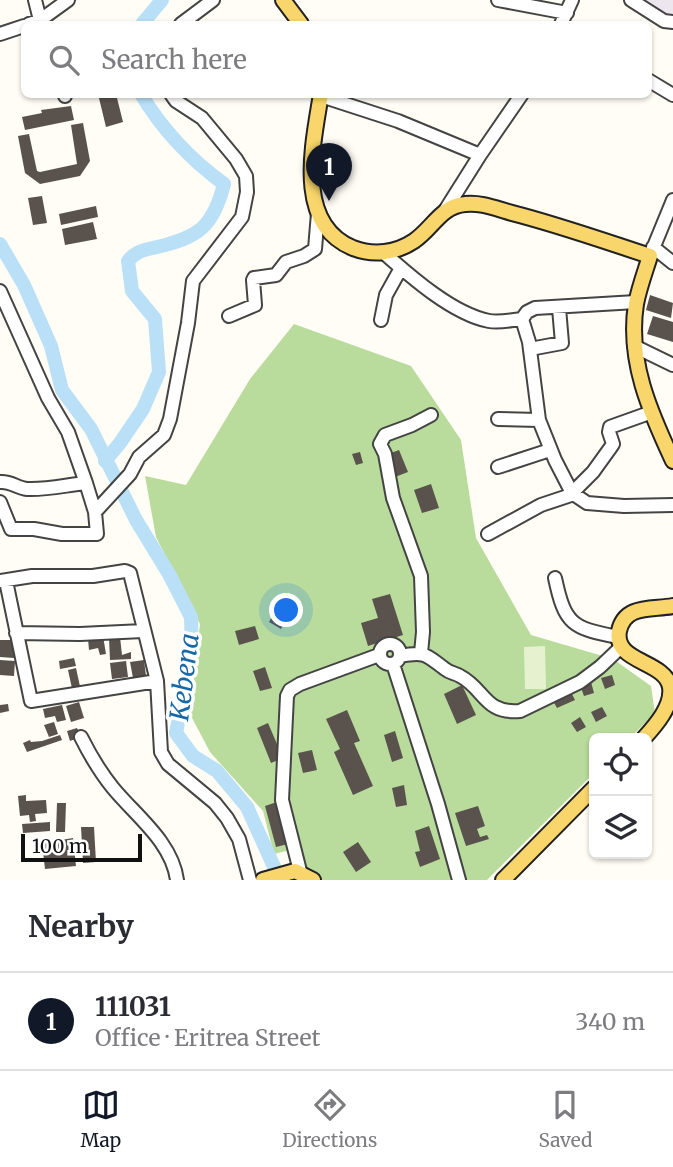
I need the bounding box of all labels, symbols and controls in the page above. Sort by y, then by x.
search box [21,21,652,98]
icon: search [45,41,83,79]
text: Search here [101,43,247,76]
pin: 1 [306,143,352,201]
your location [269,593,303,627]
water label: Kebena [162,631,206,724]
map controls [589,733,652,859]
button: locate [589,733,652,796]
button: layers [589,796,652,859]
scale bar [21,831,142,863]
text: 100 m [32,834,88,858]
text: Nearby [28,907,134,945]
text: 111031 [95,990,171,1023]
text: 1 [46,1007,56,1036]
text: 340 m [575,1007,645,1036]
text: Office · Eritrea Street [95,1023,321,1052]
tab: Map [81,1086,121,1152]
tab: Directions [282,1086,377,1152]
tab: Saved [539,1086,592,1152]

